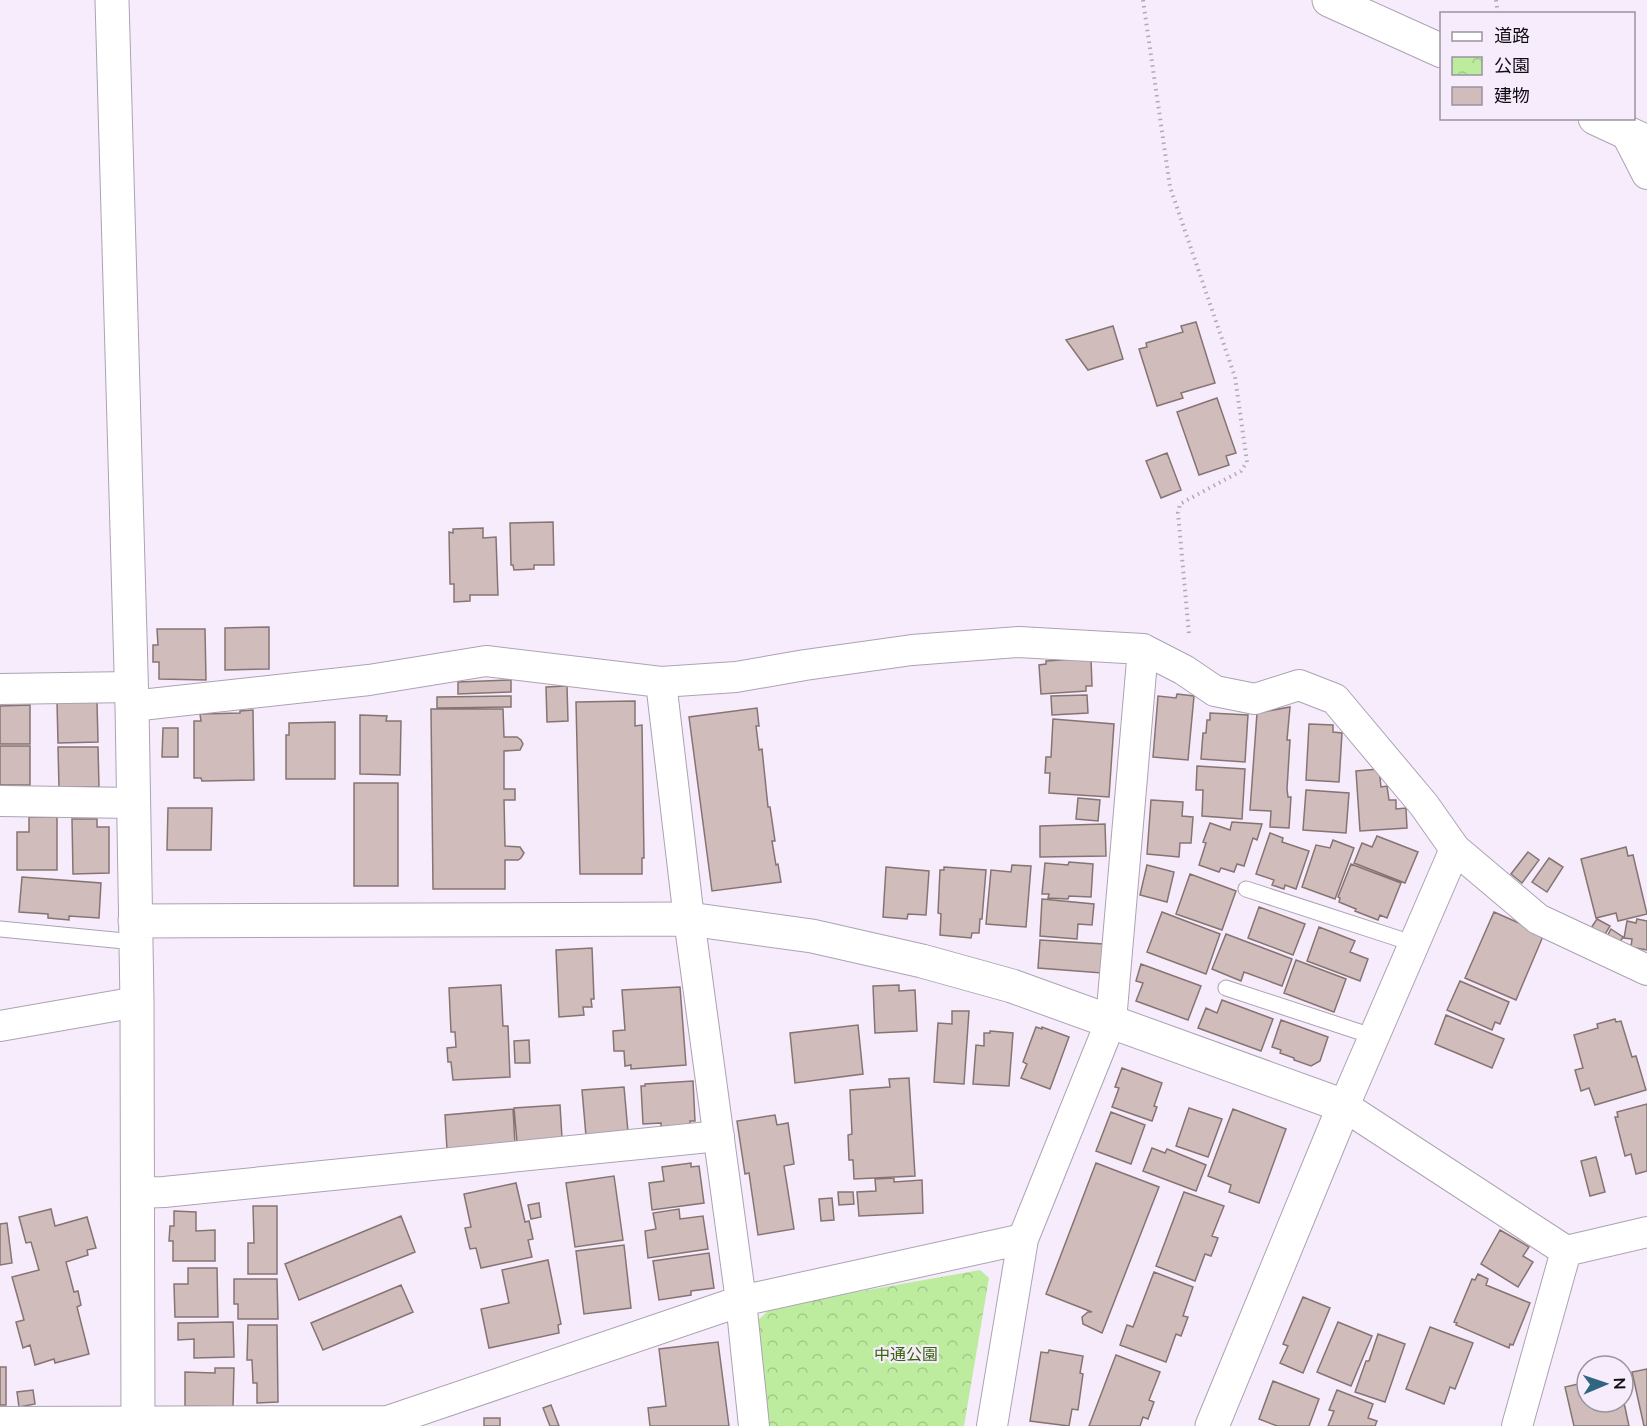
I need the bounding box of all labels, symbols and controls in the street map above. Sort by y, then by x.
legend [1440,12,1635,120]
text: 道路 [1494,24,1530,47]
text: 公園 [1494,54,1530,77]
text: 建物 [1494,84,1530,107]
park label: 中通公園 [874,1344,938,1364]
north arrow [1575,1354,1635,1414]
text: N [1610,1377,1630,1390]

